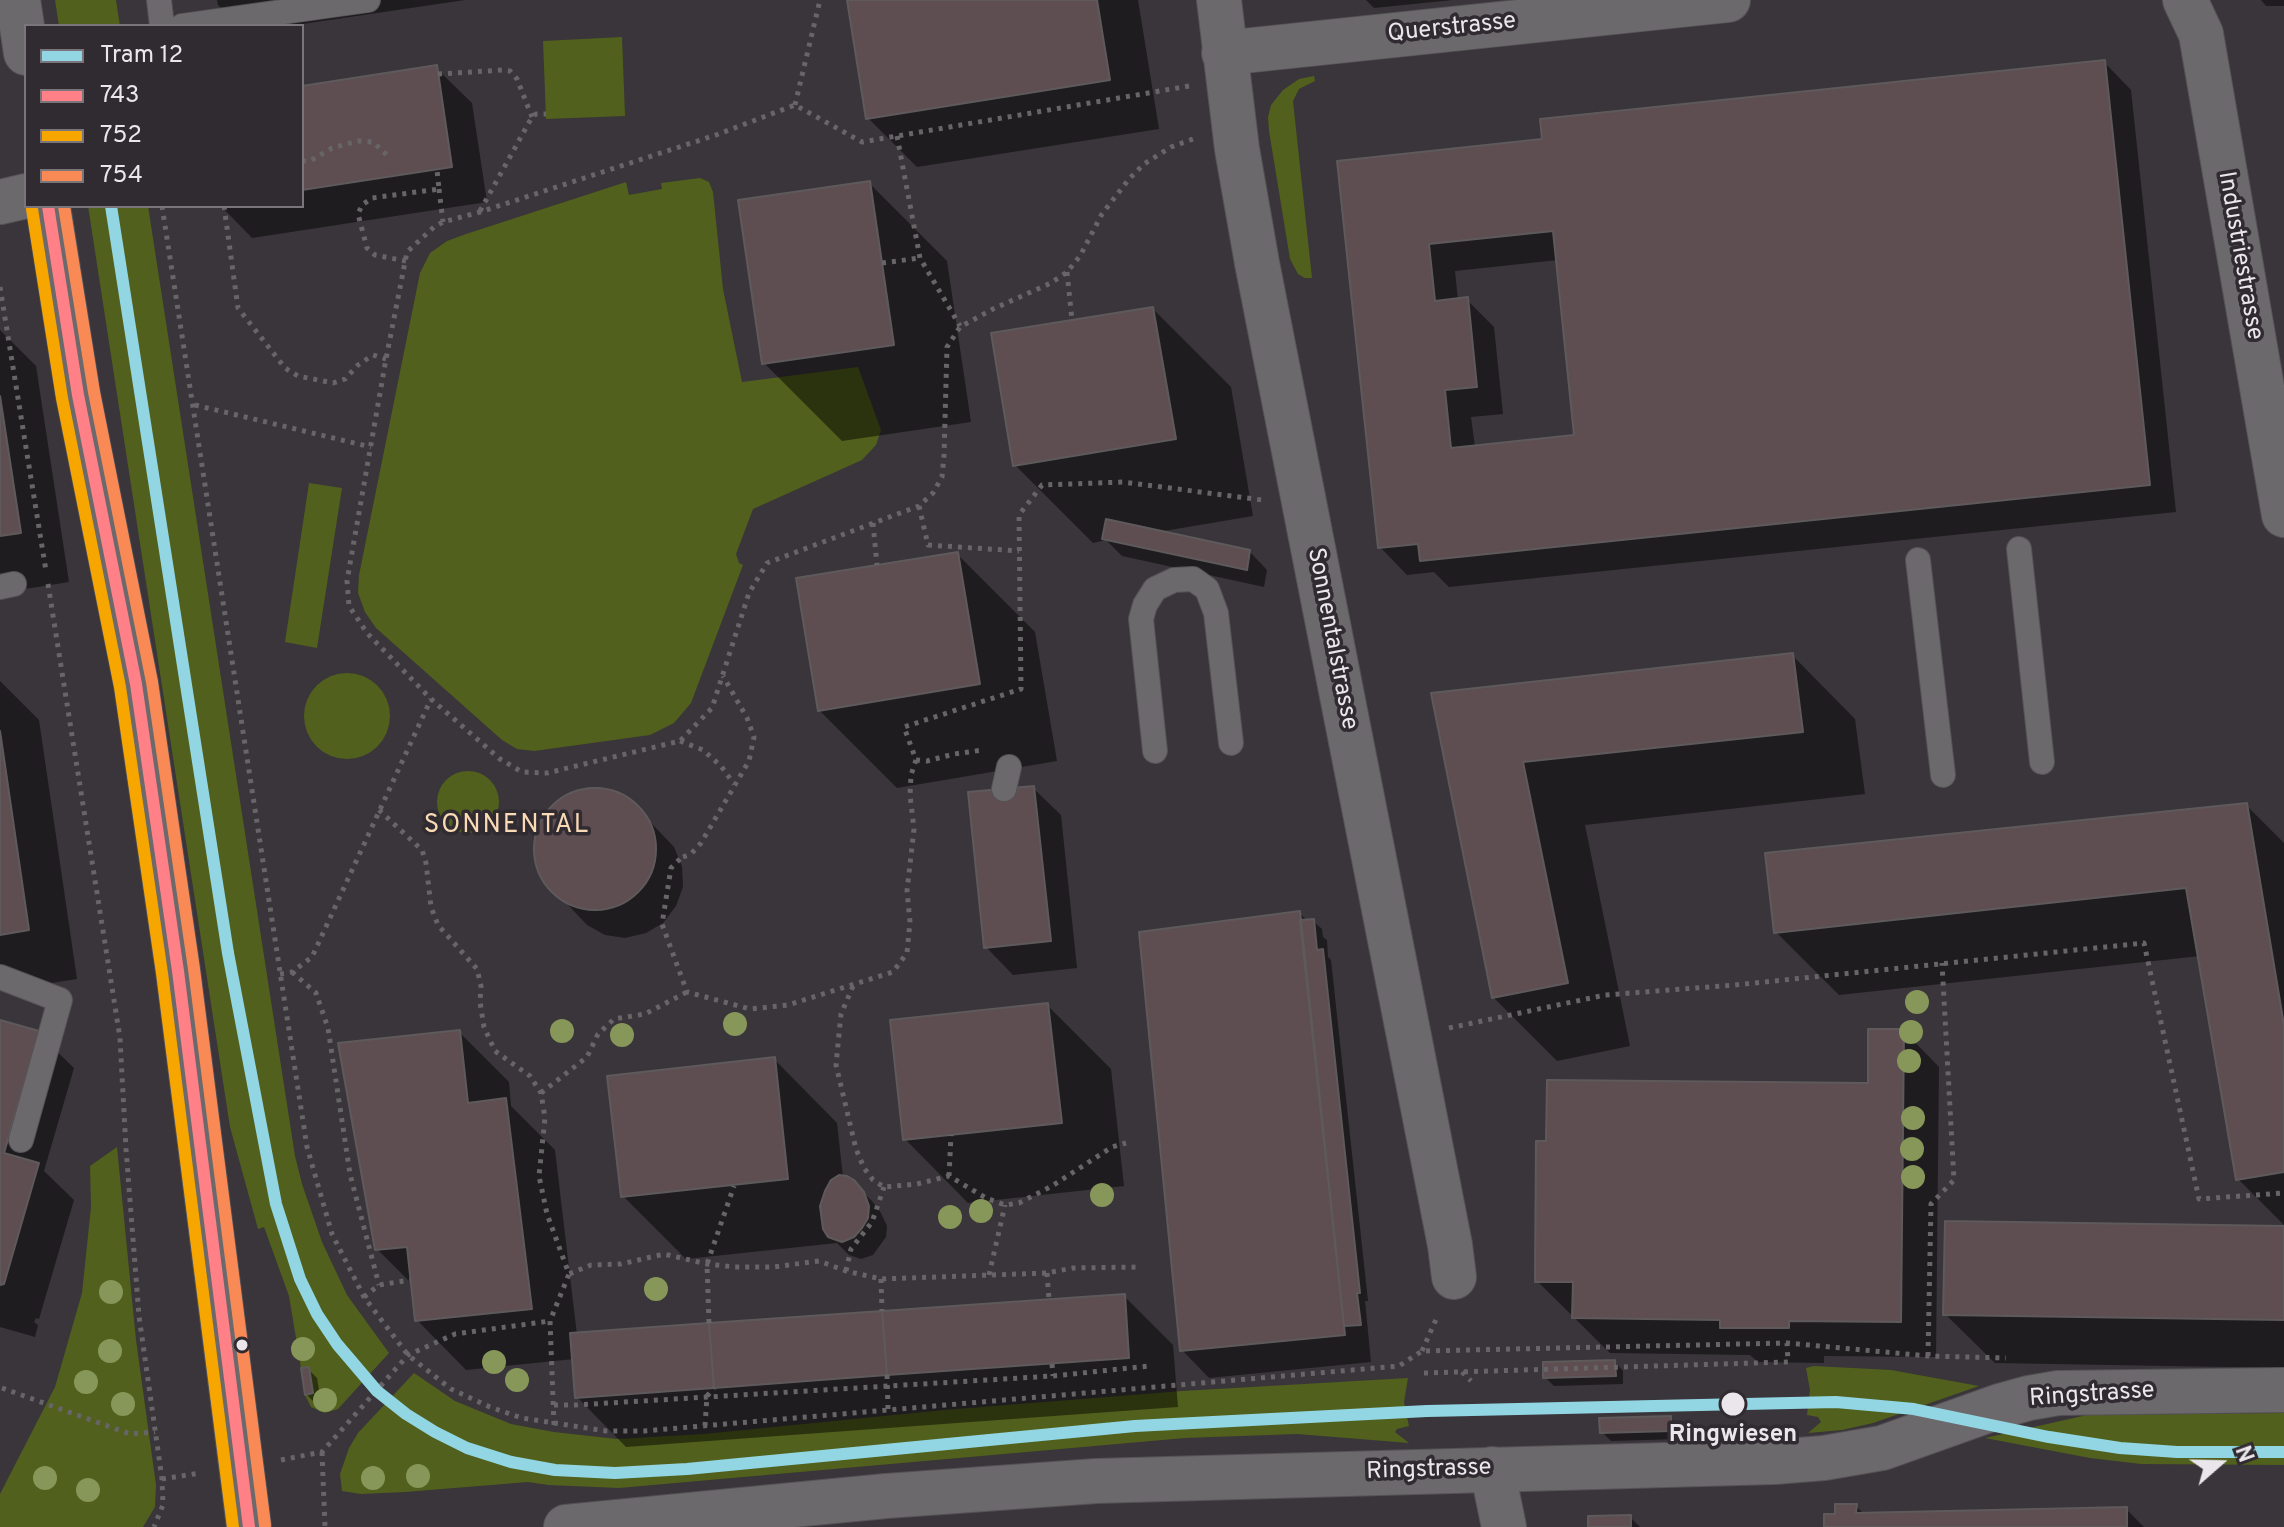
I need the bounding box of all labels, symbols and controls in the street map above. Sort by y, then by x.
street label: Querstrasse [1386,8,1518,50]
legend [24,24,304,208]
text: Tram 12 [100,41,183,71]
text: 743 [100,81,139,111]
text: 752 [100,121,142,151]
text: 754 [100,161,143,191]
street label: Industriestrasse [2210,170,2268,342]
street label: Sonnentalstrasse [1299,546,1363,732]
district label: SONNENTAL [424,811,590,843]
unlabelled marker [234,1337,250,1353]
street label: Ringstrasse [2029,1377,2155,1415]
marker: Ringwiesen [1719,1390,1747,1418]
place label: Ringwiesen [1669,1422,1797,1450]
north arrow [2180,1423,2260,1503]
text: N [2228,1443,2258,1467]
street label: Ringstrasse [1366,1454,1492,1488]

